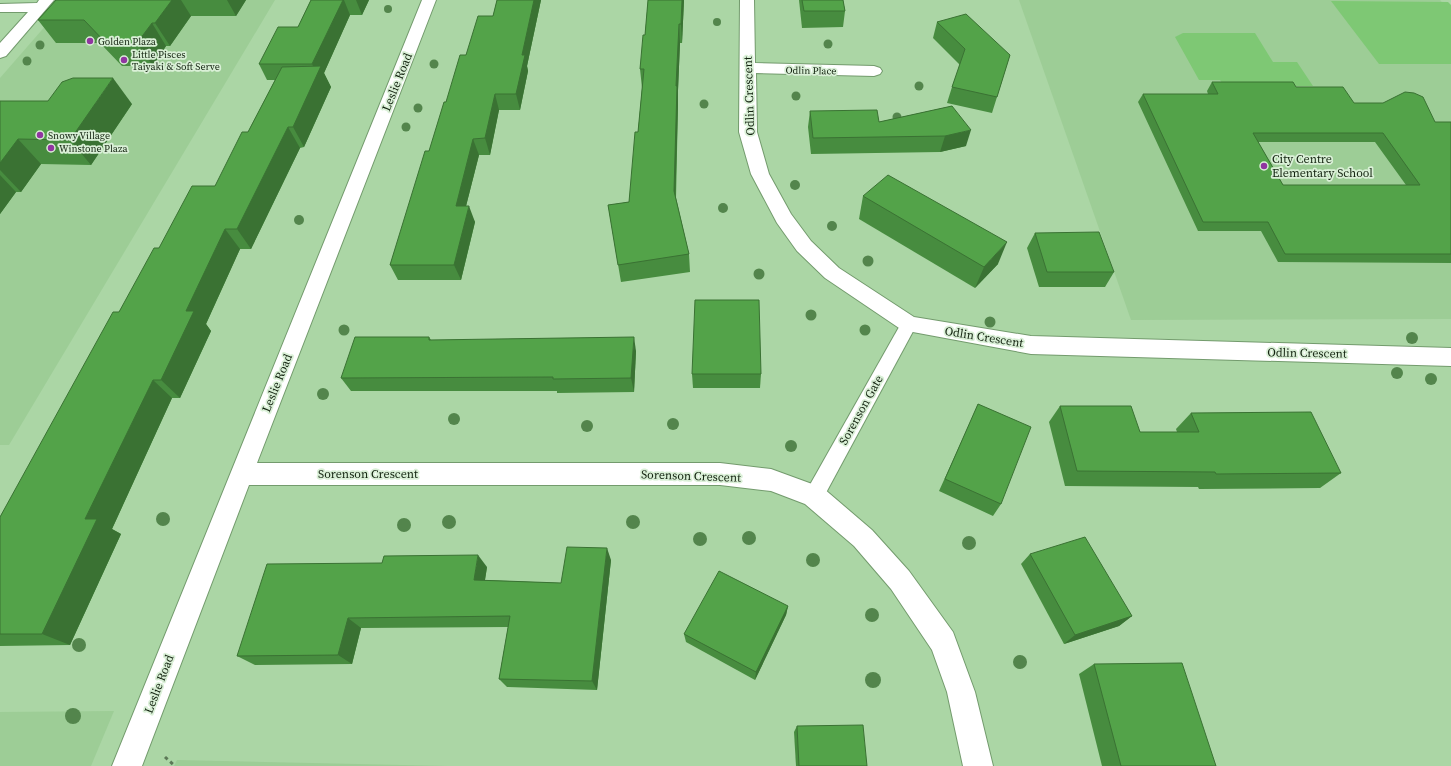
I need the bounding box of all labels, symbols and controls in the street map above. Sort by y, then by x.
place label: Golden Plaza [98,35,157,48]
marker: Golden Plaza [85,36,95,46]
place label: Little Pisces Taiyaki & Soft Serve [132,48,220,73]
street label: Leslie Road [378,50,416,114]
marker: Little Pisces Taiyaki & Soft Serve [119,55,129,65]
street label: Odlin Crescent [740,56,758,136]
street label: Odlin Place [785,64,837,77]
place label: Snowy Village [48,129,110,142]
marker: Snowy Village [35,130,45,140]
place label: Winstone Plaza [59,142,128,155]
marker: Winstone Plaza [46,143,56,153]
place label: City Centre Elementary School [1272,151,1373,181]
marker: City Centre Elementary School [1259,161,1269,171]
street label: Odlin Crescent [944,323,1025,351]
street label: Odlin Crescent [1267,344,1347,362]
street label: Leslie Road [258,351,296,415]
street label: Sorenson Gate [835,372,887,448]
street label: Sorenson Crescent [318,466,418,482]
street label: Sorenson Crescent [641,466,741,486]
street label: Leslie Road [140,652,178,716]

